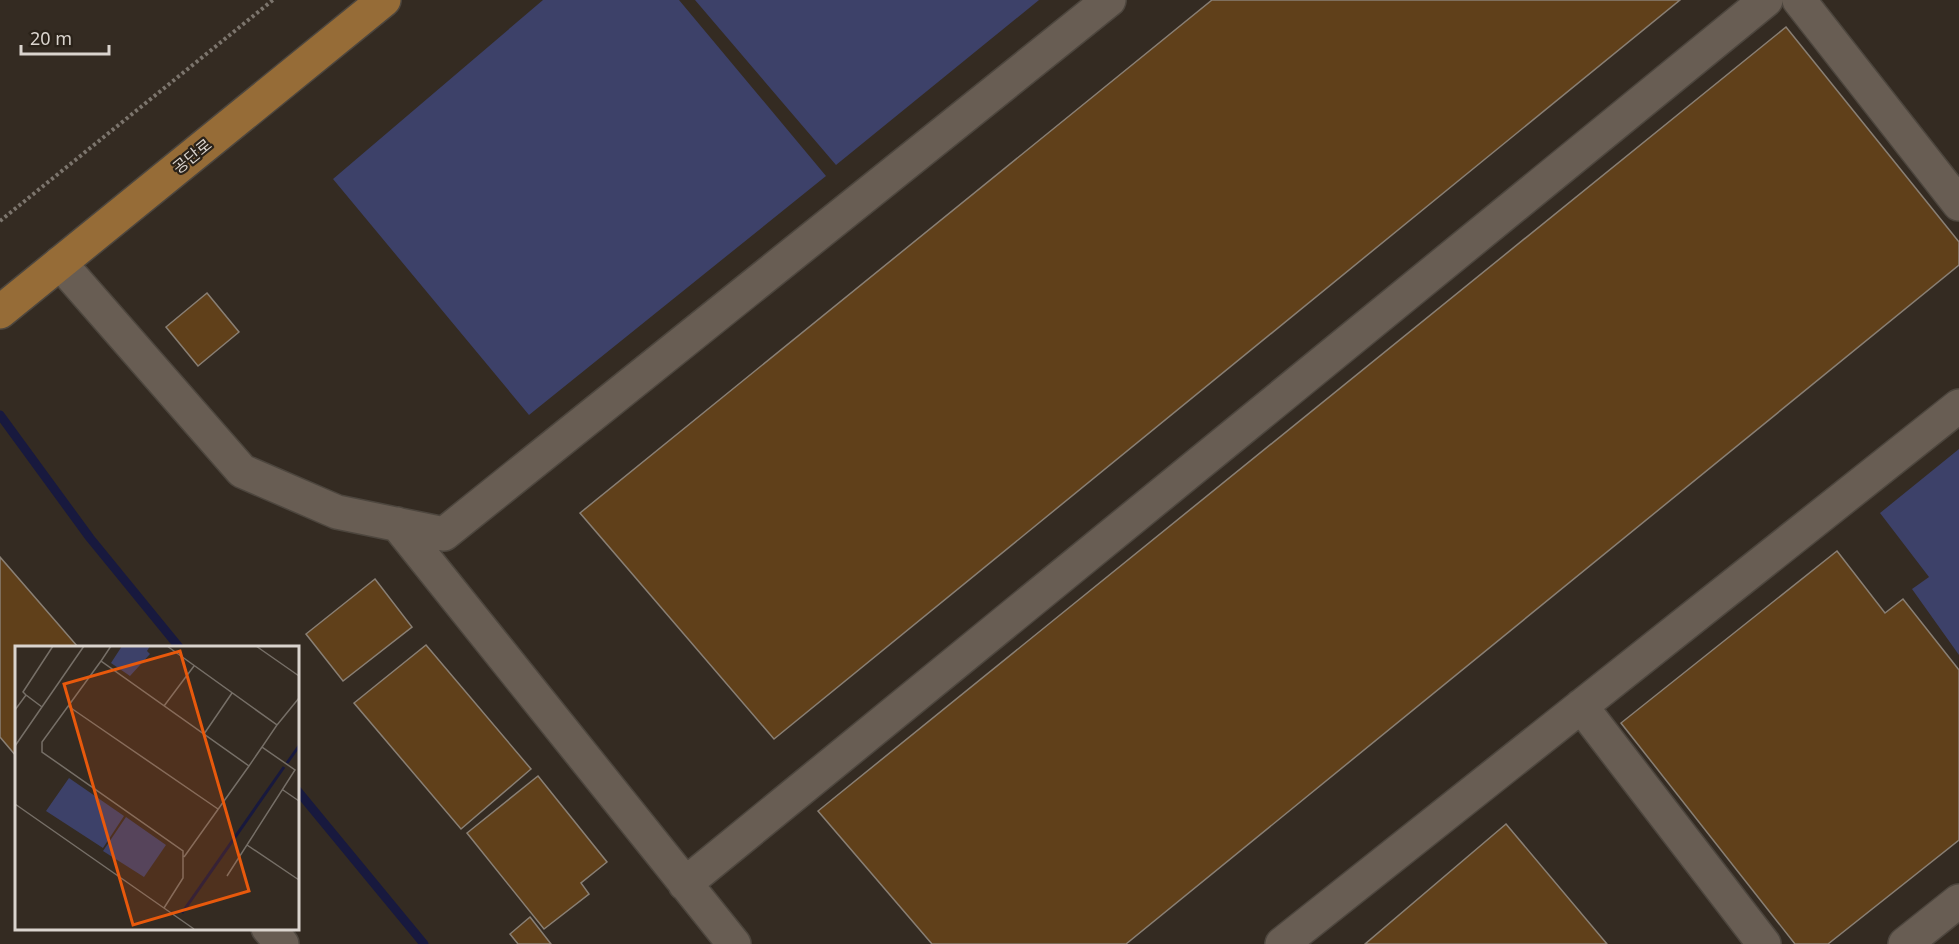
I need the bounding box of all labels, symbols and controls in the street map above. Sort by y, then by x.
scale bar [21,18,110,56]
text: 20 m [30,26,72,50]
street label: 공단로 [168,133,216,178]
inset map [15,646,298,929]

